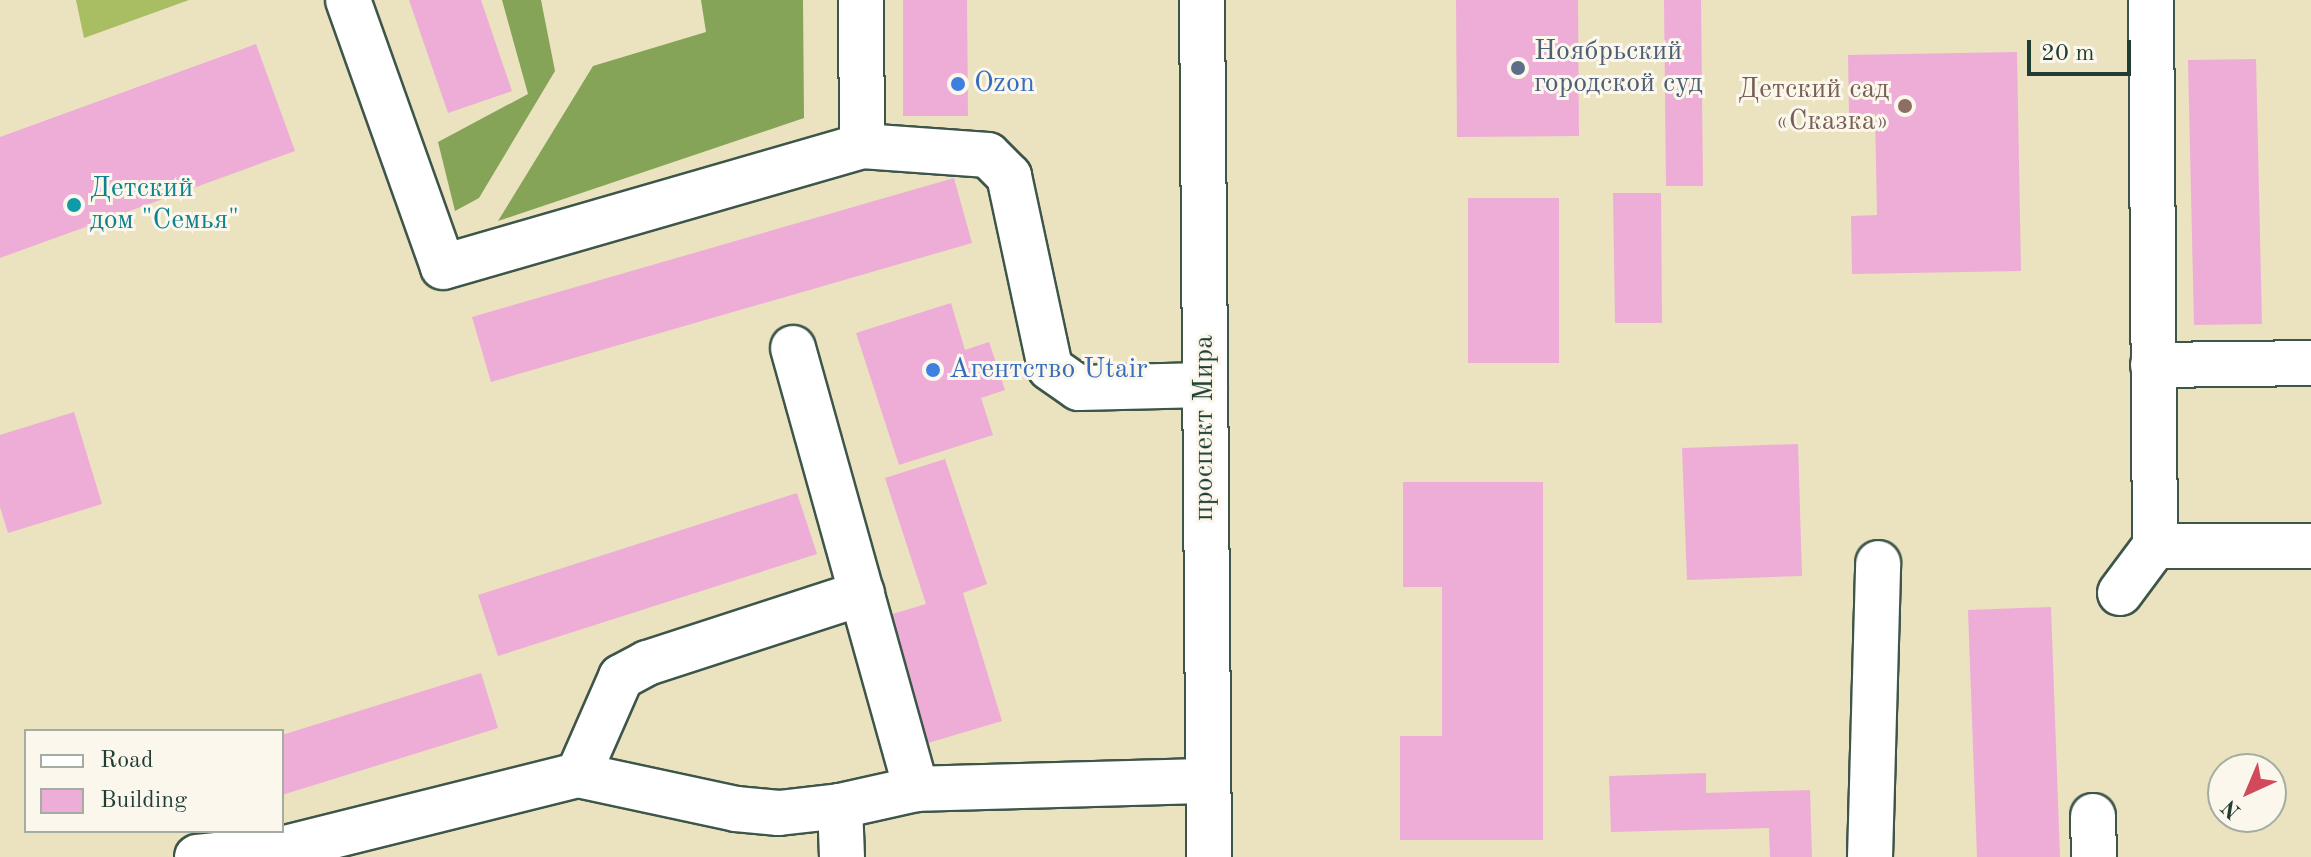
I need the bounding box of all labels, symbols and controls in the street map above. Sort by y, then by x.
scale bar [2031,24,2135,74]
place label: Ноябрьский городской суд [1534,35,1703,101]
text: 20 m [2041,42,2095,66]
marker: Ноябрьский городской суд [1509,59,1527,77]
place label: Ozon [974,67,1035,101]
place label: Детский сад «Сказка» [1738,73,1889,139]
marker: Ozon [949,75,967,93]
marker: Детский сад «Сказка» [1896,97,1914,115]
place label: Детский дом "Семья" [90,172,239,238]
marker: Детский дом "Семья" [65,196,83,214]
street label: проспект Мира [1188,335,1222,521]
place label: Агентство Utair [949,353,1148,387]
marker: Агентство Utair [924,361,942,379]
legend [24,729,284,833]
text: Road [100,749,153,773]
north arrow [2207,753,2287,833]
text: Building [100,789,187,813]
text: N [2218,795,2245,823]

